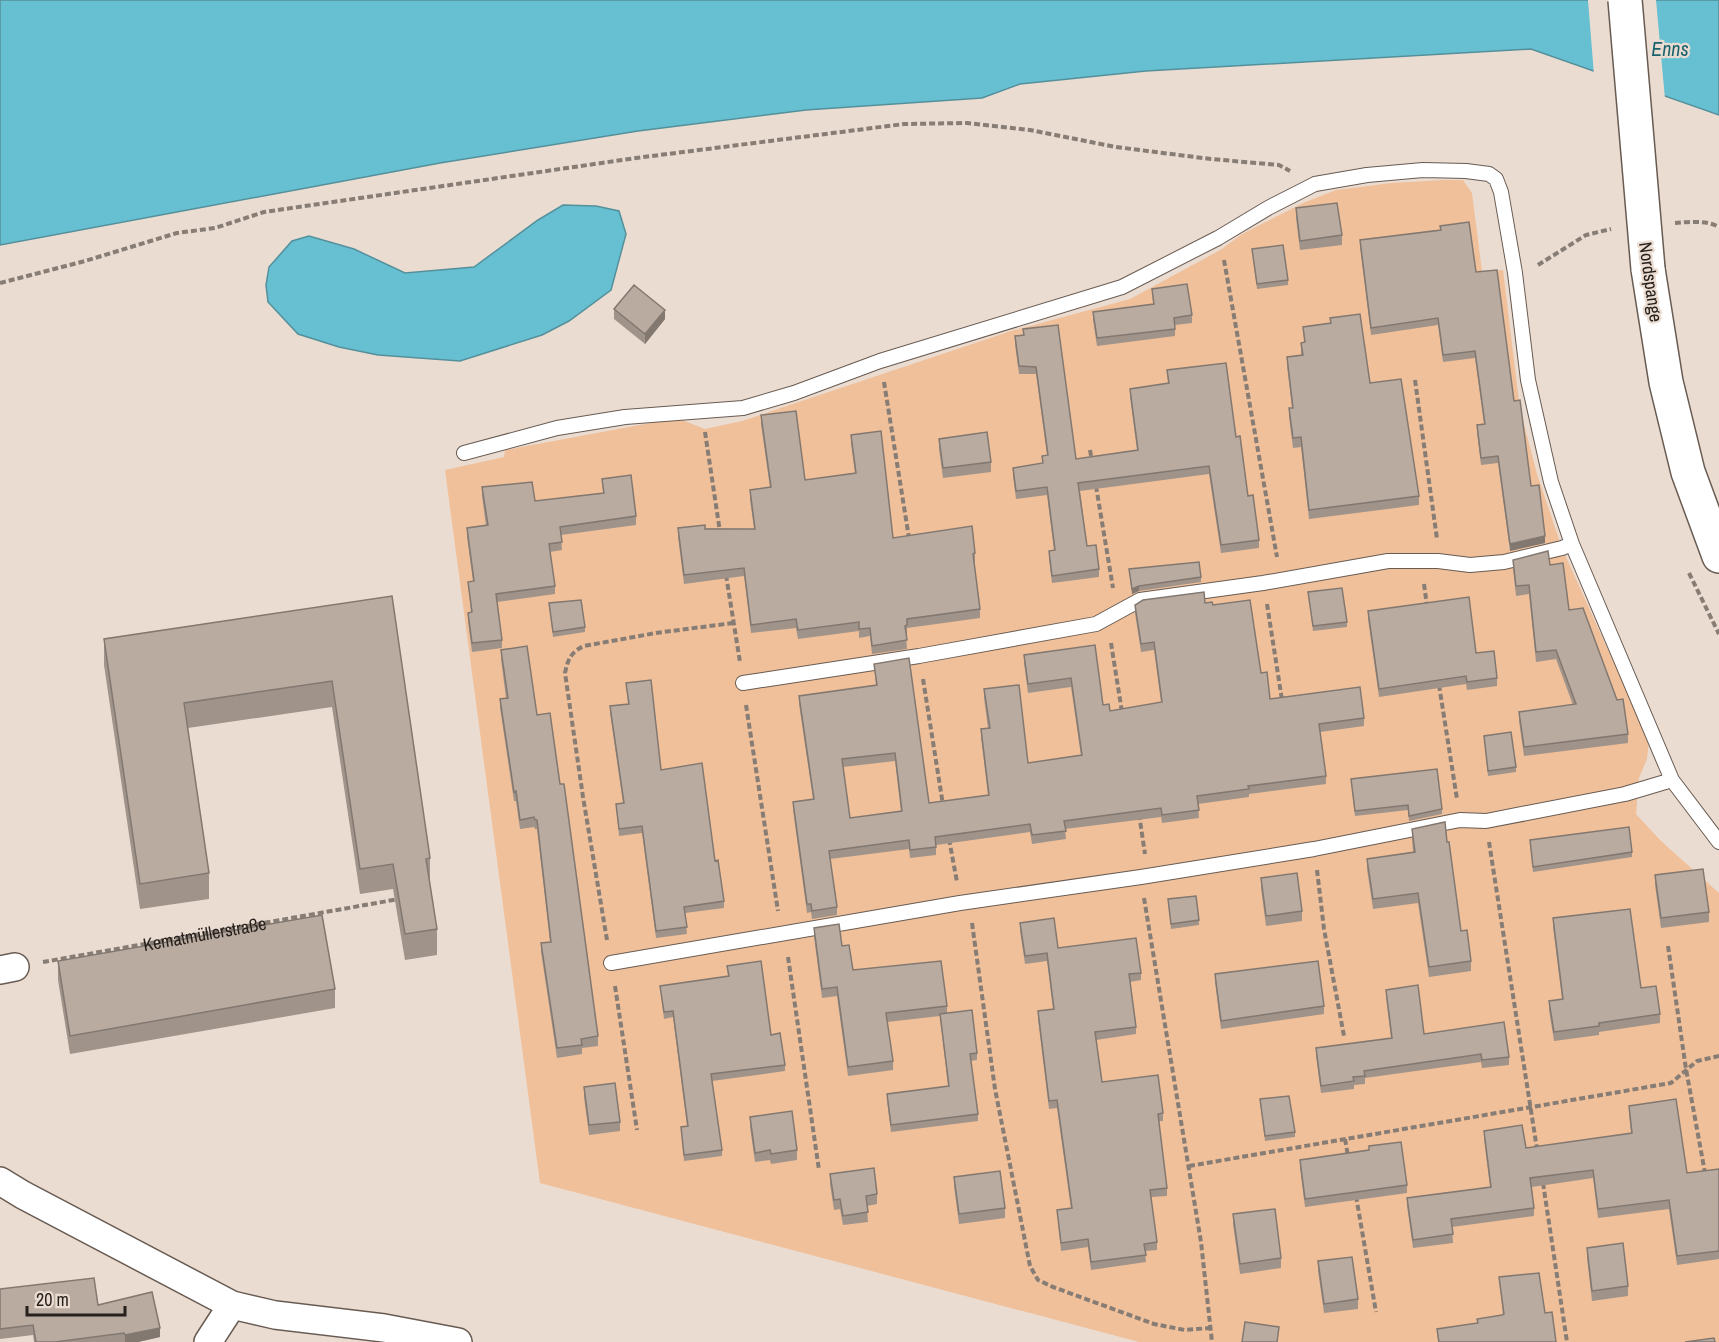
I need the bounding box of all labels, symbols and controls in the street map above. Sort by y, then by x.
water label: Enns [1651,35,1689,62]
street label: Nordspange [1633,240,1669,324]
street label: Kematmüllerstraße [141,910,268,957]
scale bar [27,1279,124,1317]
text: 20 m [36,1287,69,1312]

